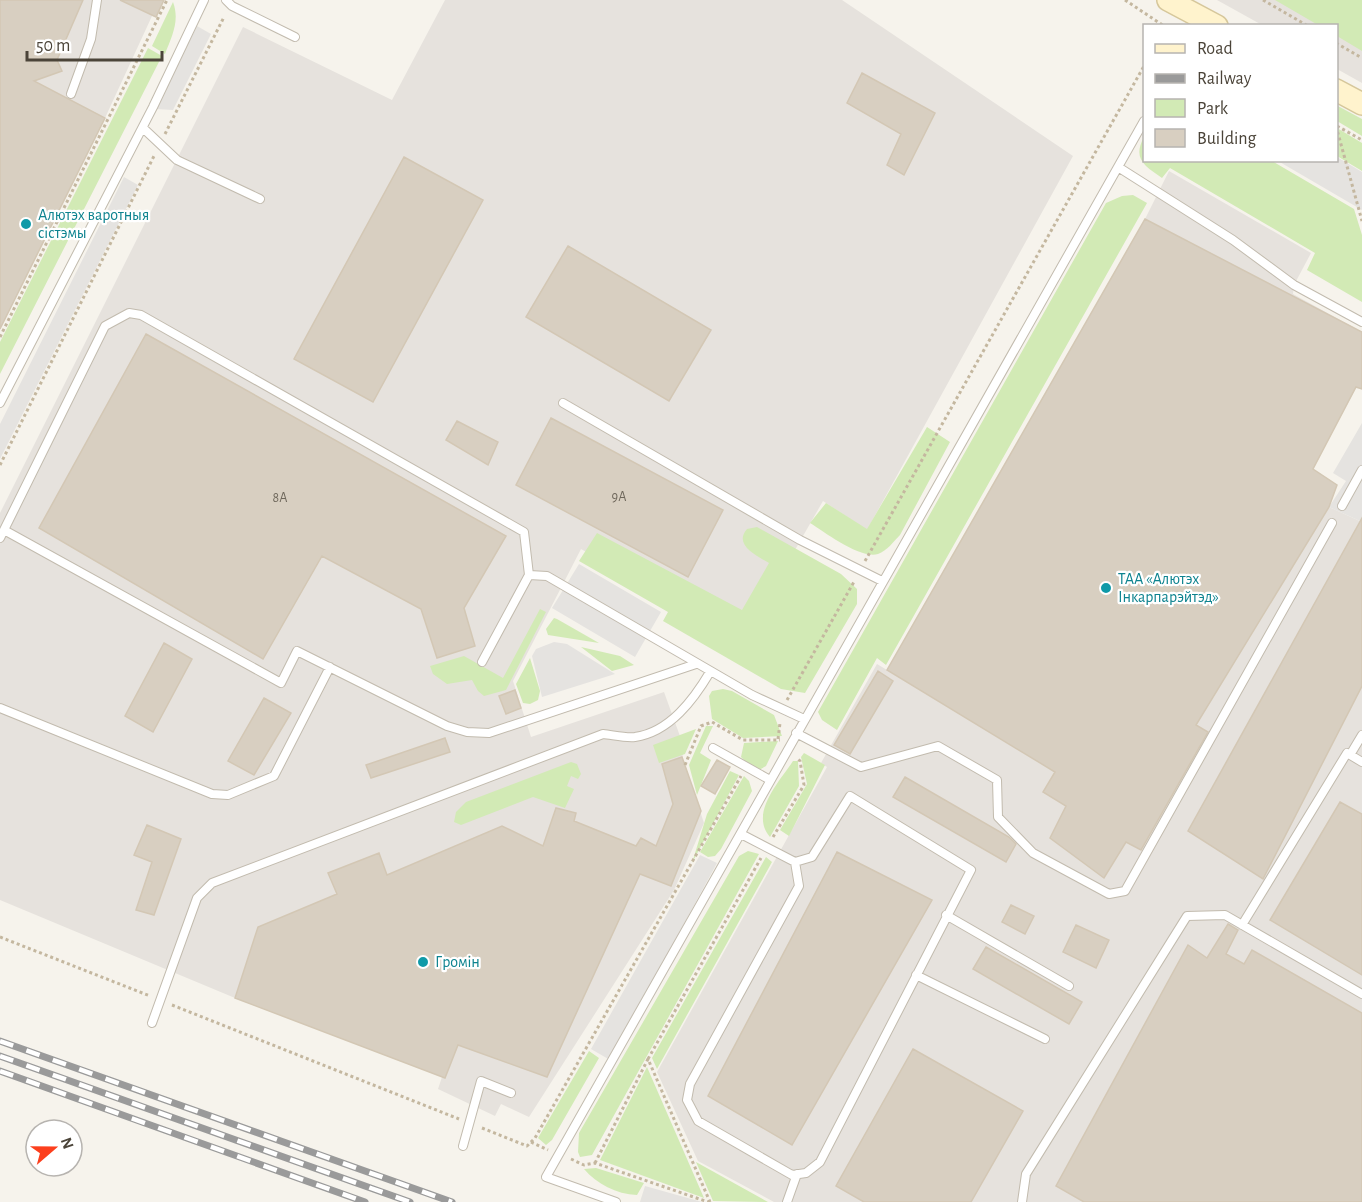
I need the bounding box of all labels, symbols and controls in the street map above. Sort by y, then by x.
scale bar [27,24,162,62]
legend [1143,24,1338,162]
text: 50 m [36,37,70,55]
text: Road [1197,40,1233,58]
text: Railway [1197,70,1252,88]
text: Park [1197,100,1229,118]
text: Building [1197,130,1257,148]
place label: Алютэх варотныя сістэмы [38,207,149,241]
marker: Алютэх варотныя сістэмы [19,217,33,231]
house number: 9А [612,490,626,504]
house number: 8А [273,491,287,505]
place label: ТАА «Алютэх Інкарпарэйтэд» [1118,571,1219,605]
marker: ТАА «Алютэх Інкарпарэйтэд» [1099,581,1113,595]
place label: Громін [435,954,480,970]
marker: Громін [416,955,430,969]
north arrow [24,1118,84,1178]
text: N [58,1135,77,1151]

